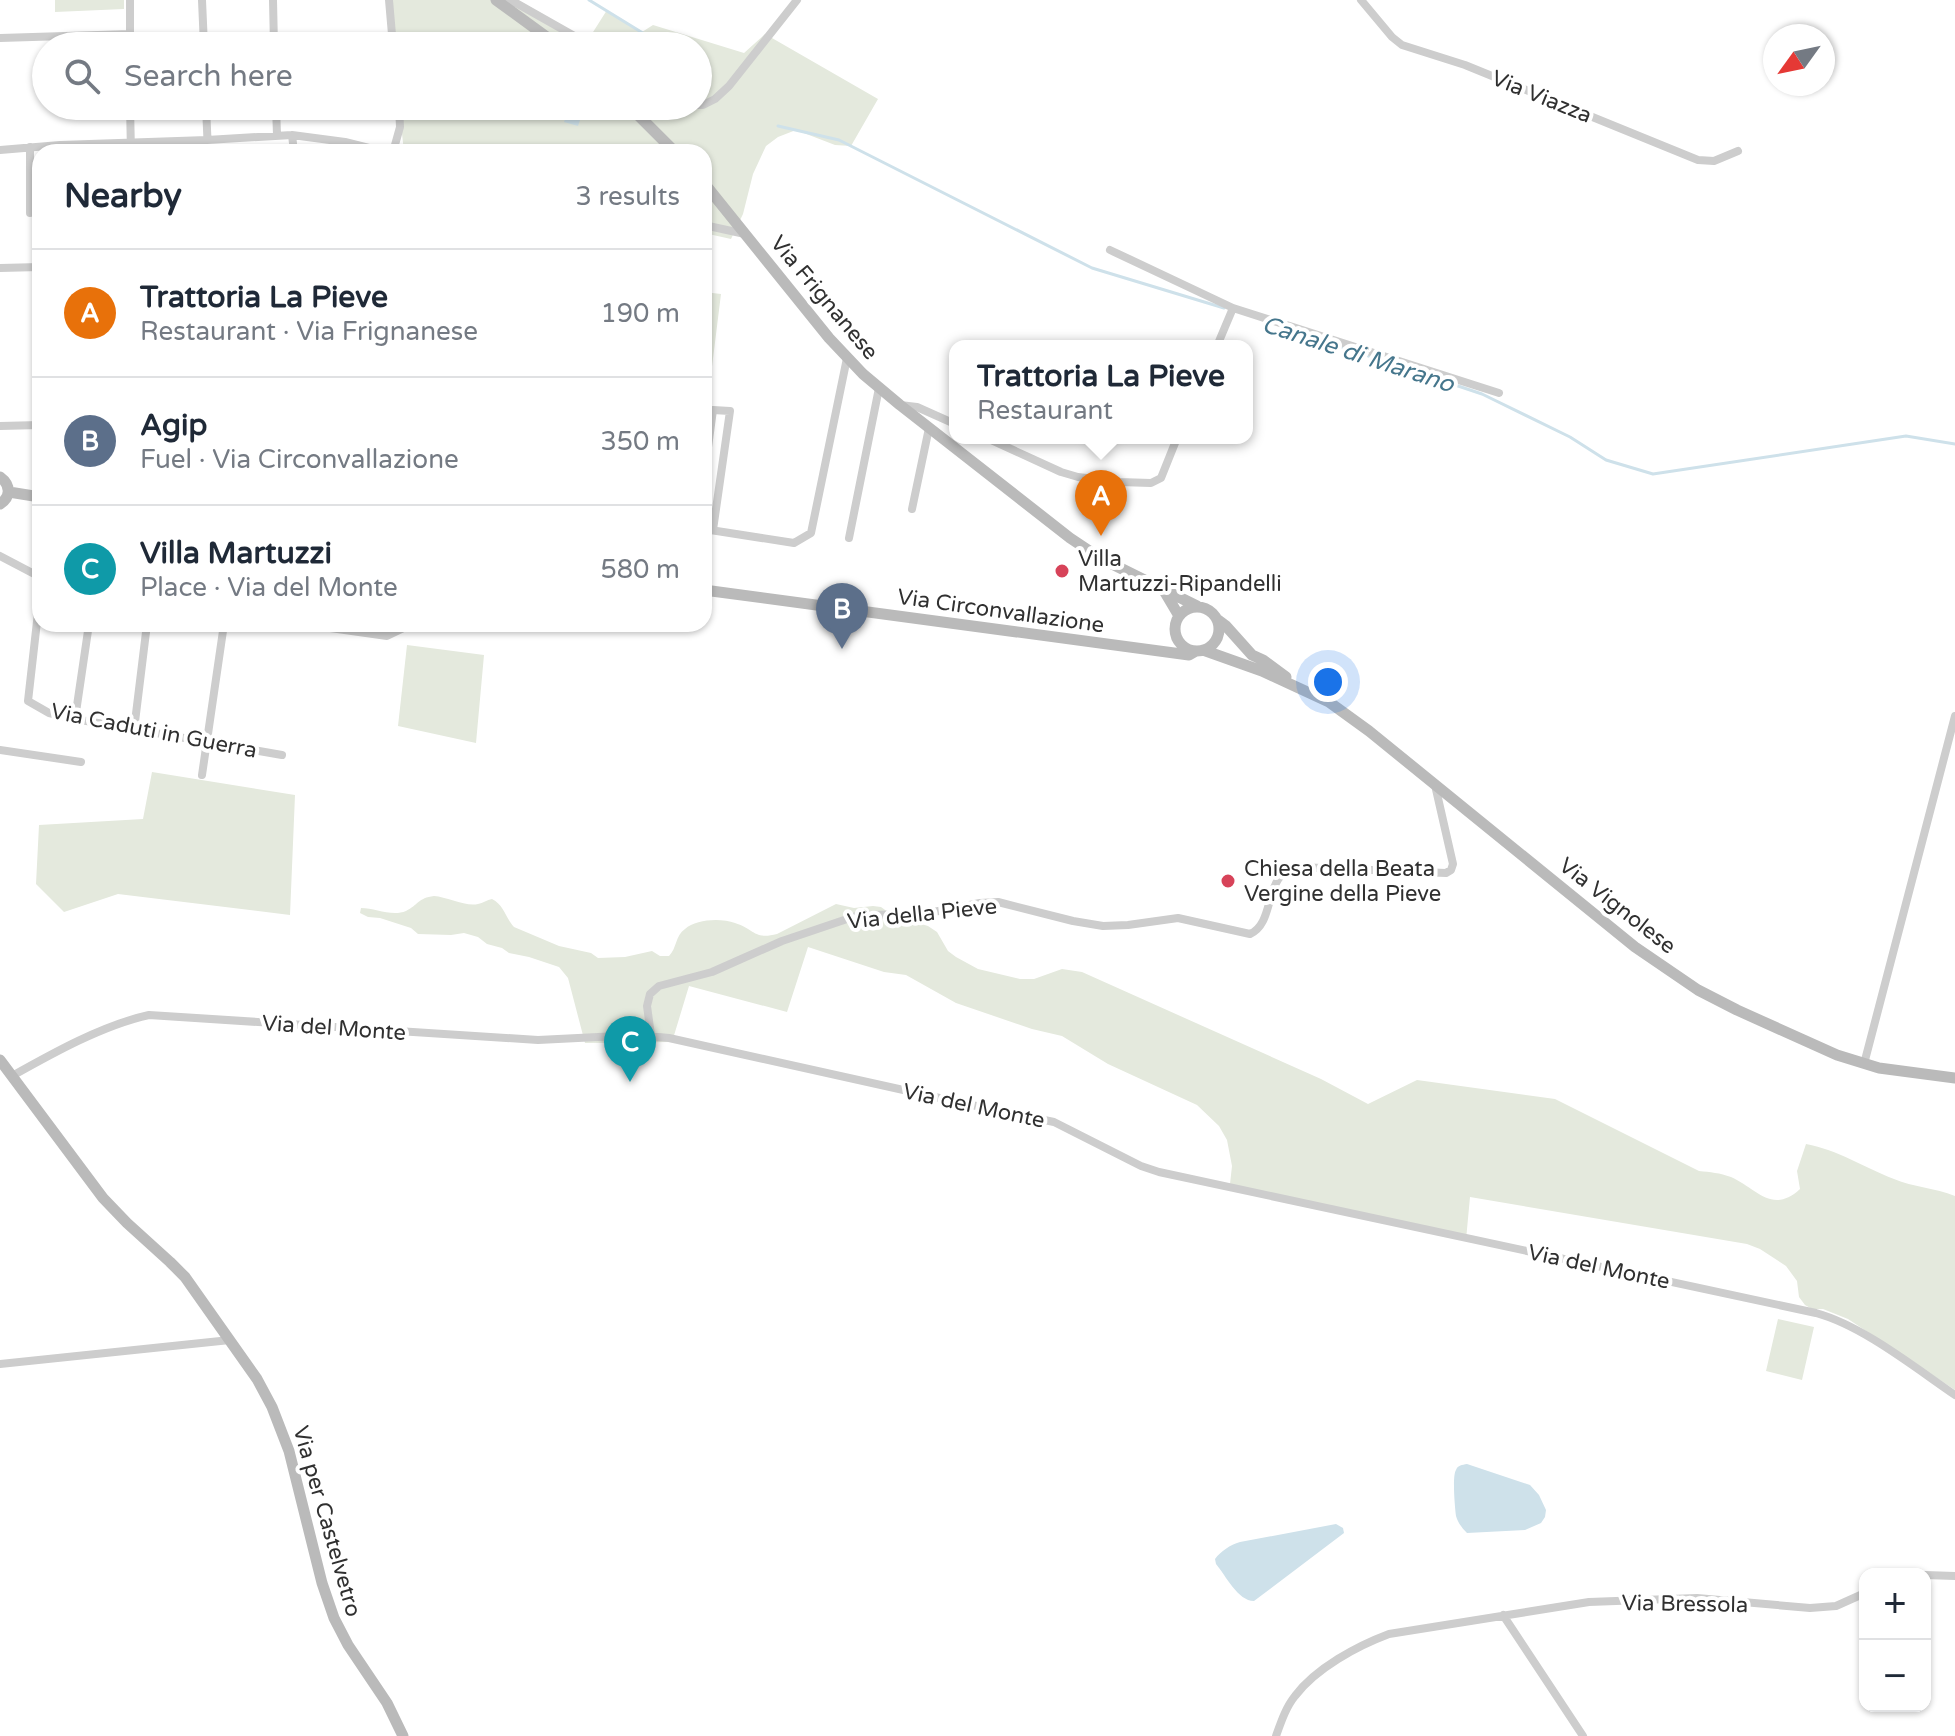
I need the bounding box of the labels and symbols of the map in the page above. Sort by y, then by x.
north arrow [1763,24,1835,96]
street label: Via Viazza [1488,65,1596,129]
street label: Via Frignanese [765,230,884,365]
water label: Canale di Marano [1258,310,1459,400]
pin: A [1075,470,1127,536]
place label: Villa Martuzzi-Ripandelli [1078,546,1282,597]
marker: Villa Martuzzi-Ripandelli [1053,562,1071,580]
pin: B [816,583,868,649]
street label: Via Circonvallazione [896,584,1106,638]
your location [1308,662,1348,702]
street label: Via Caduti in Guerra [49,698,259,764]
street label: Via Vignolese [1554,852,1681,959]
place label: Chiesa della Beata Vergine della Pieve [1244,856,1441,907]
marker: Chiesa della Beata Vergine della Pieve [1219,872,1237,890]
street label: Via della Pieve [846,893,998,935]
street label: Via del Monte [261,1010,407,1046]
pin: C [604,1016,656,1082]
street label: Via del Monte [901,1078,1047,1134]
street label: Via del Monte [1526,1239,1672,1295]
street label: Via per Castelvetro [287,1423,367,1620]
street label: Via Bressola [1621,1590,1748,1618]

